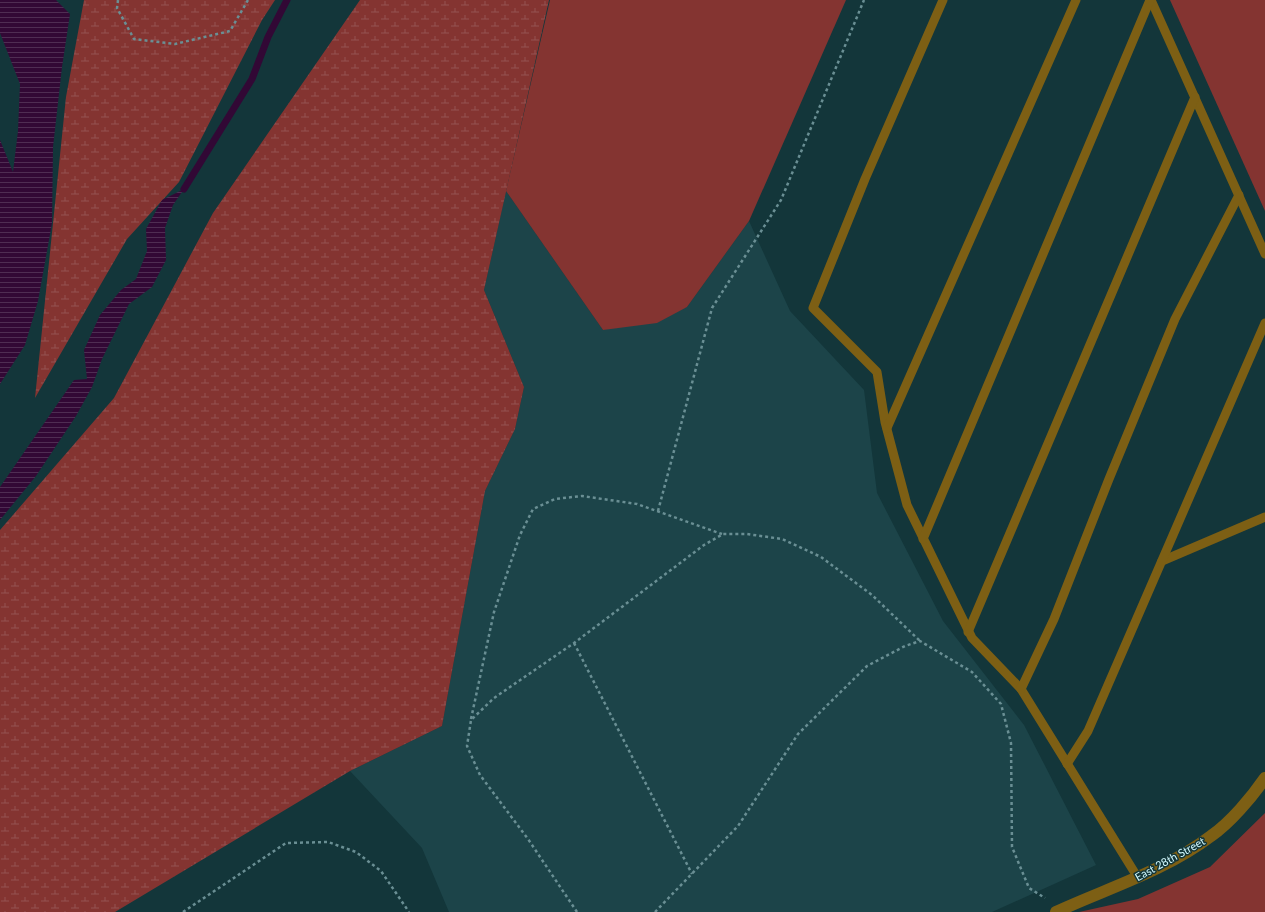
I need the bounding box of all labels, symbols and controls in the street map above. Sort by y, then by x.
street label: East 28th Street [1133,834,1207,883]

